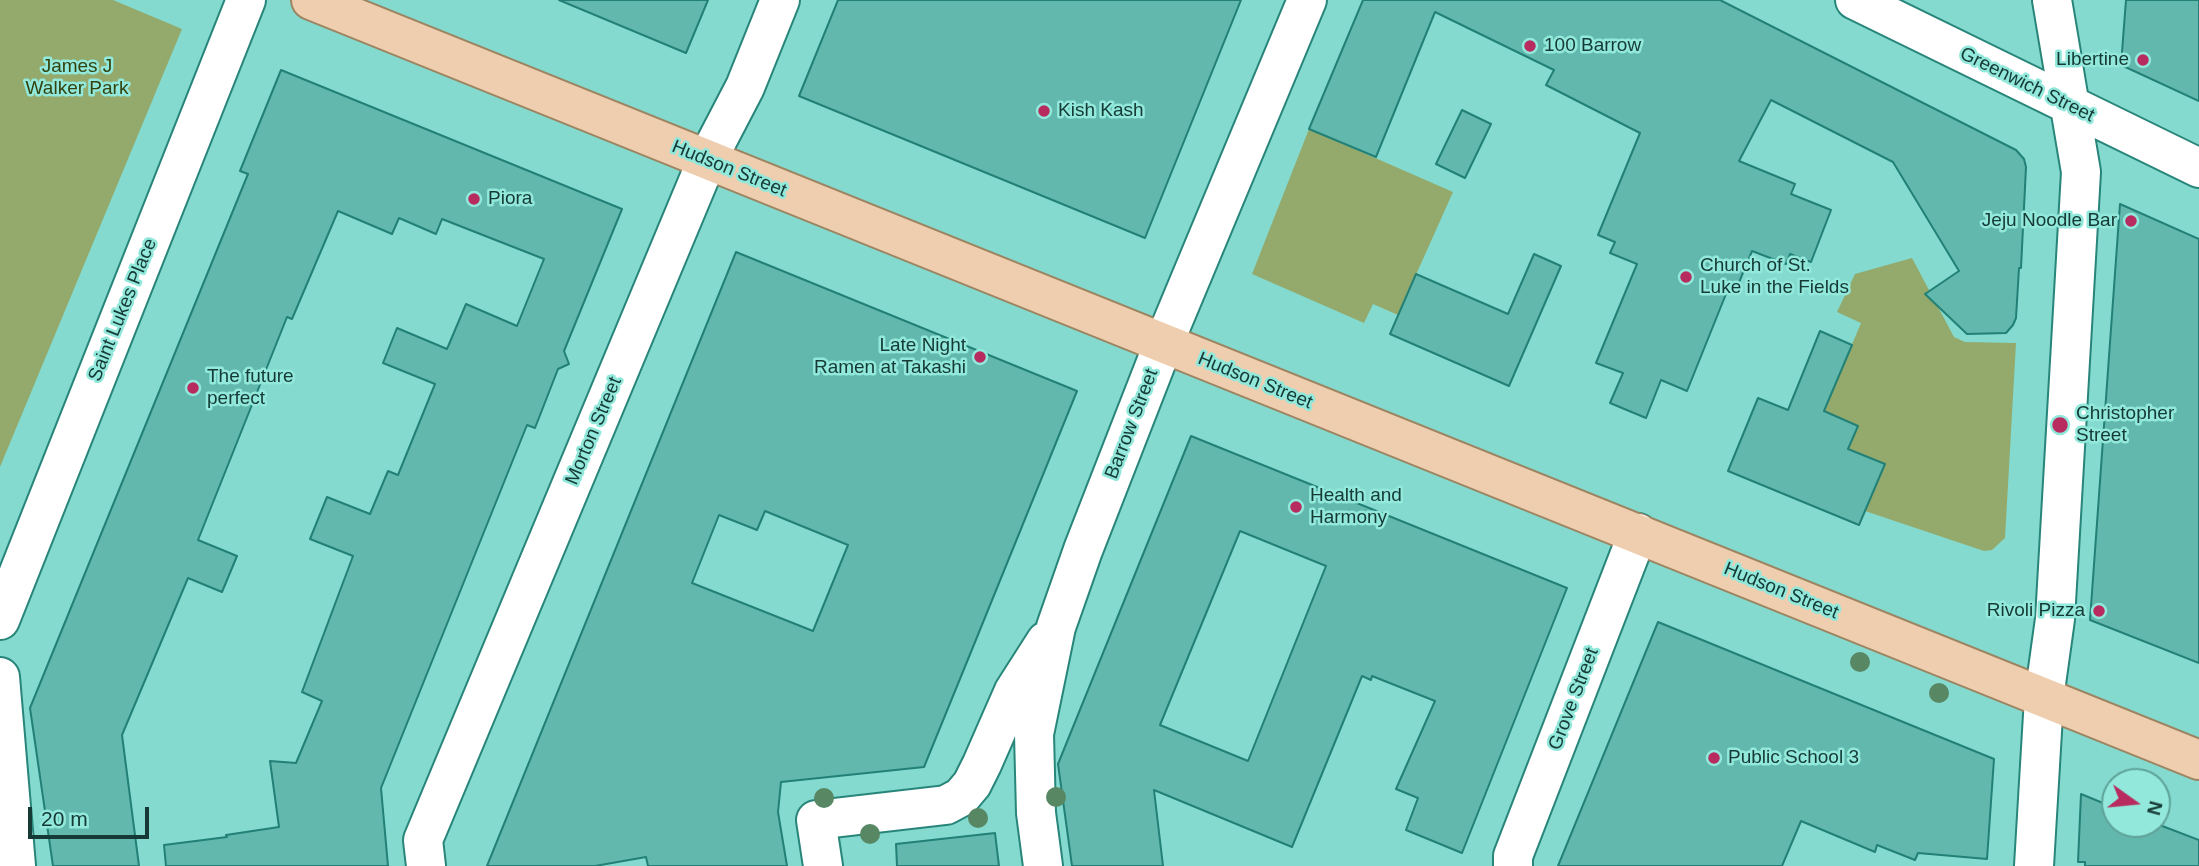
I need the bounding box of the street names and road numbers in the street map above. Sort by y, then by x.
street label: Greenwich Street [1956,43,2098,127]
street label: Hudson Street [668,136,790,202]
street label: Saint Lukes Place [84,235,162,385]
street label: Hudson Street [1194,348,1316,414]
street label: Barrow Street [1101,366,1163,482]
street label: Morton Street [561,374,627,488]
street label: Hudson Street [1720,558,1842,624]
street label: Grove Street [1544,645,1604,753]

